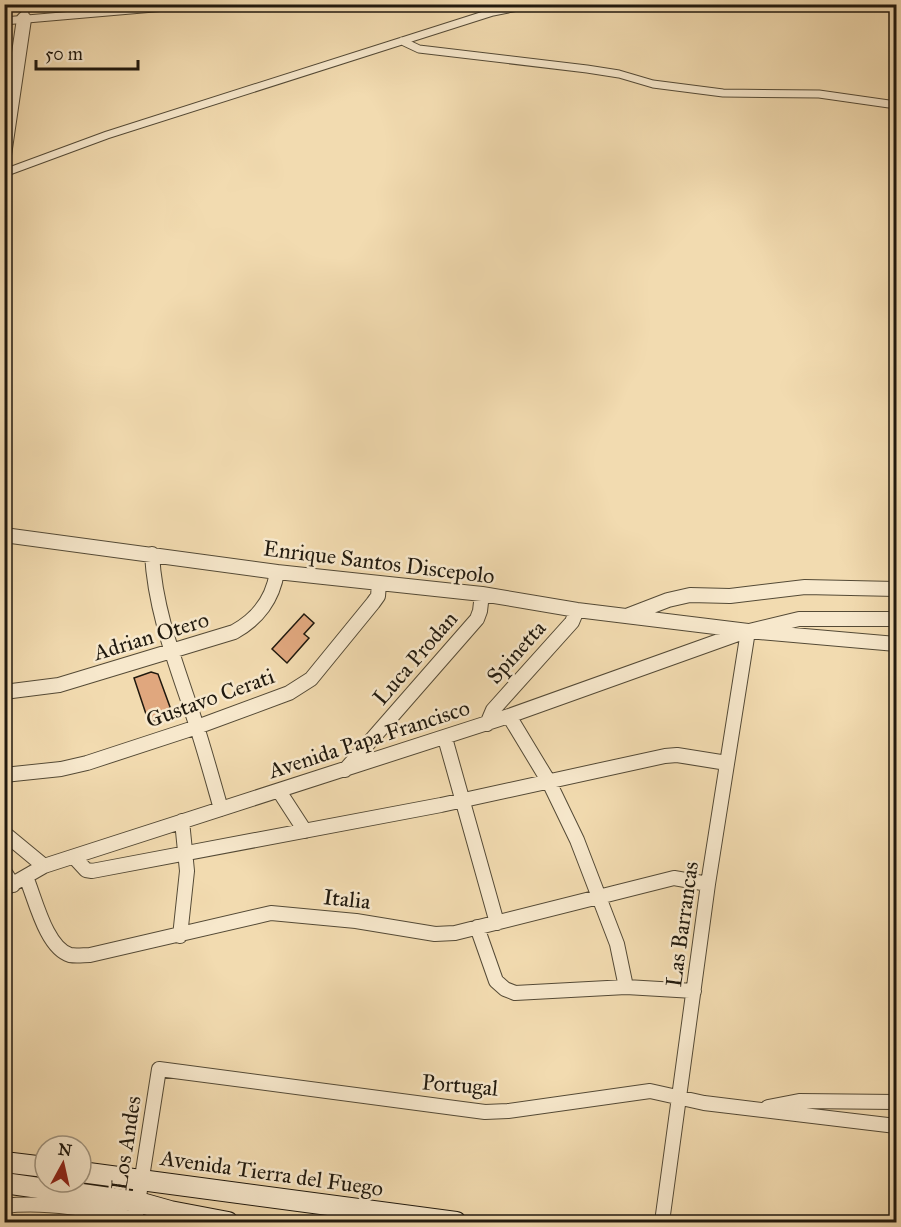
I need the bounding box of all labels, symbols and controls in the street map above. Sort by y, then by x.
scale bar [36,33,138,71]
text: 50 m [45,43,83,65]
street label: Enrique Santos Discepolo [262,534,496,590]
street label: Adrian Otero [89,606,212,667]
street label: Luca Prodan [367,606,463,710]
street label: Spinetta [481,614,552,689]
street label: Gustavo Cerati [142,662,278,734]
street label: Avenida Papa Francisco [264,694,473,785]
street label: Las Barrancas [660,860,704,988]
street label: Italia [322,883,373,915]
street label: Portugal [421,1068,499,1102]
street label: Los Andes [105,1094,147,1192]
north arrow [33,1134,93,1194]
text: N [57,1139,73,1160]
street label: Avenida Tierra del Fuego [158,1144,385,1202]

